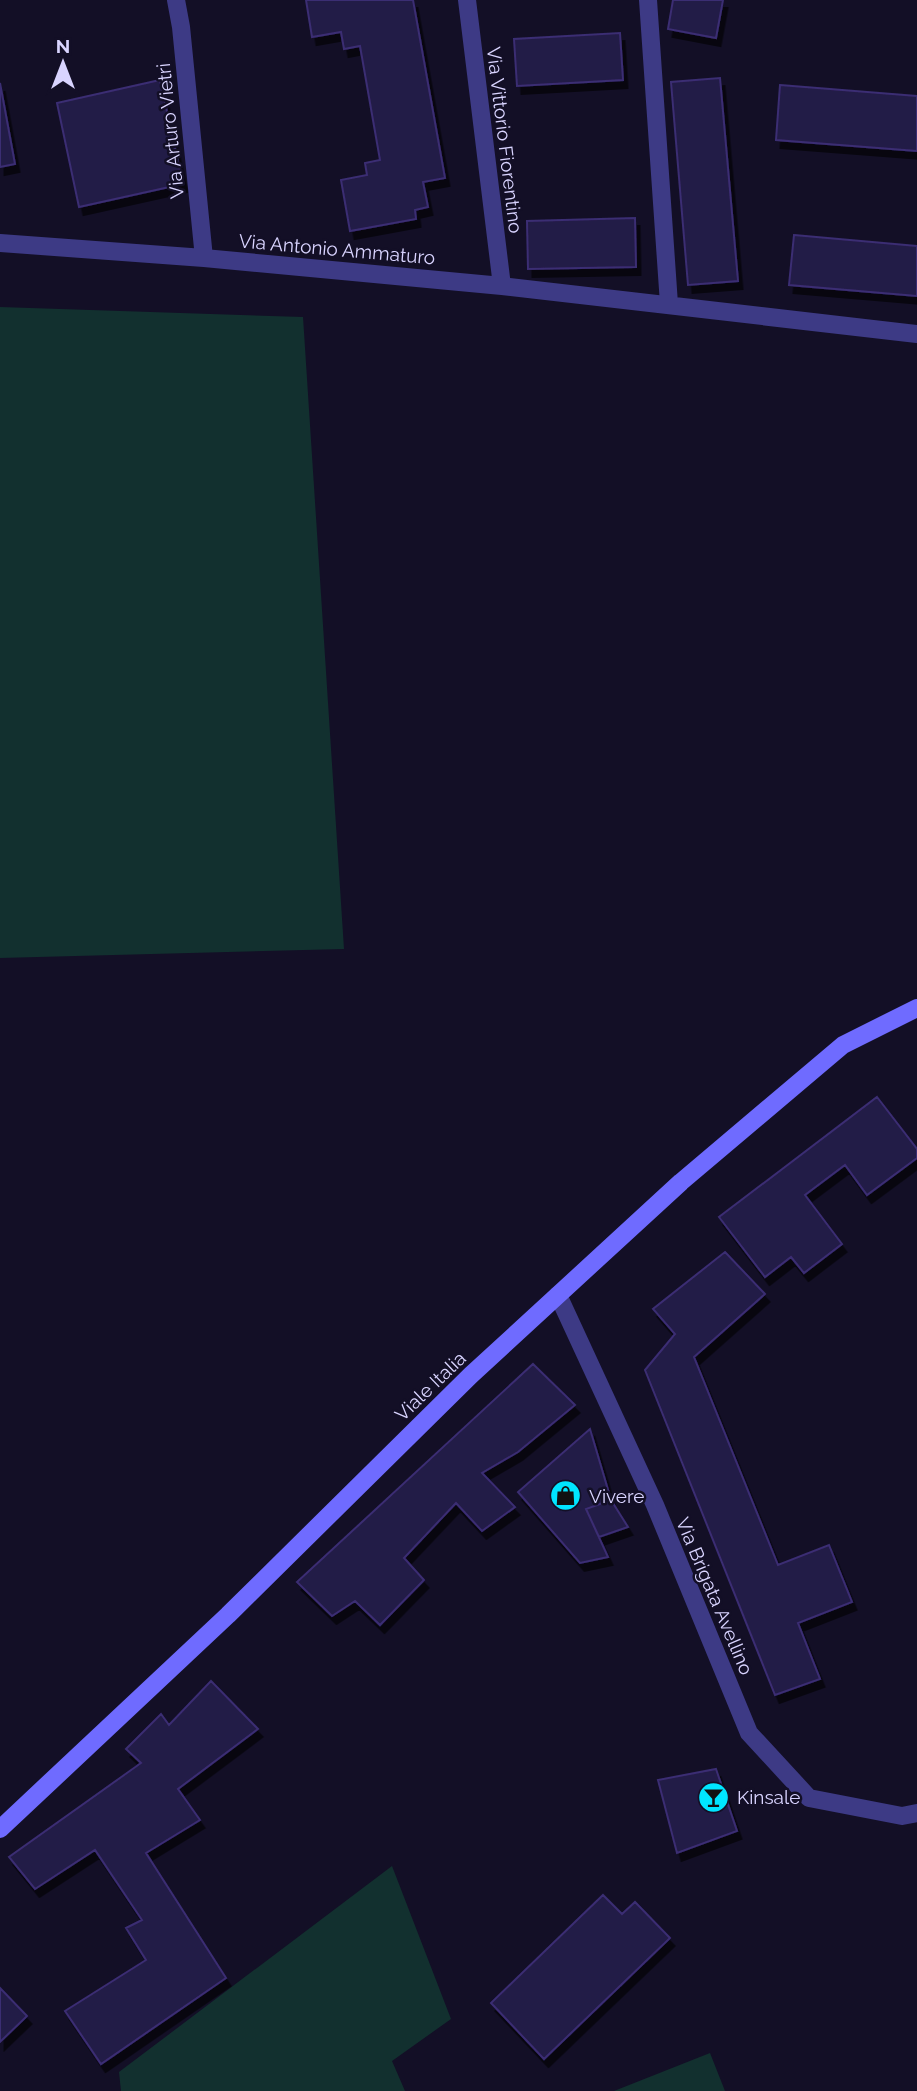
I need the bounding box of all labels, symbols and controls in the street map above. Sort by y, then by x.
north arrow [28,28,98,98]
text: N [56,35,70,57]
street label: Via Vittorio Fiorentino [483,46,527,234]
street label: Via Arturo Vietri [152,62,188,200]
street label: Via Antonio Ammaturo [238,229,436,269]
street label: Viale Italia [390,1347,470,1425]
shop icon: Vivere [549,1479,583,1513]
place label: Vivere [589,1485,645,1507]
street label: Via Brigata Avellino [672,1514,758,1678]
bar icon: Kinsale [697,1780,731,1814]
place label: Kinsale [737,1786,800,1808]

